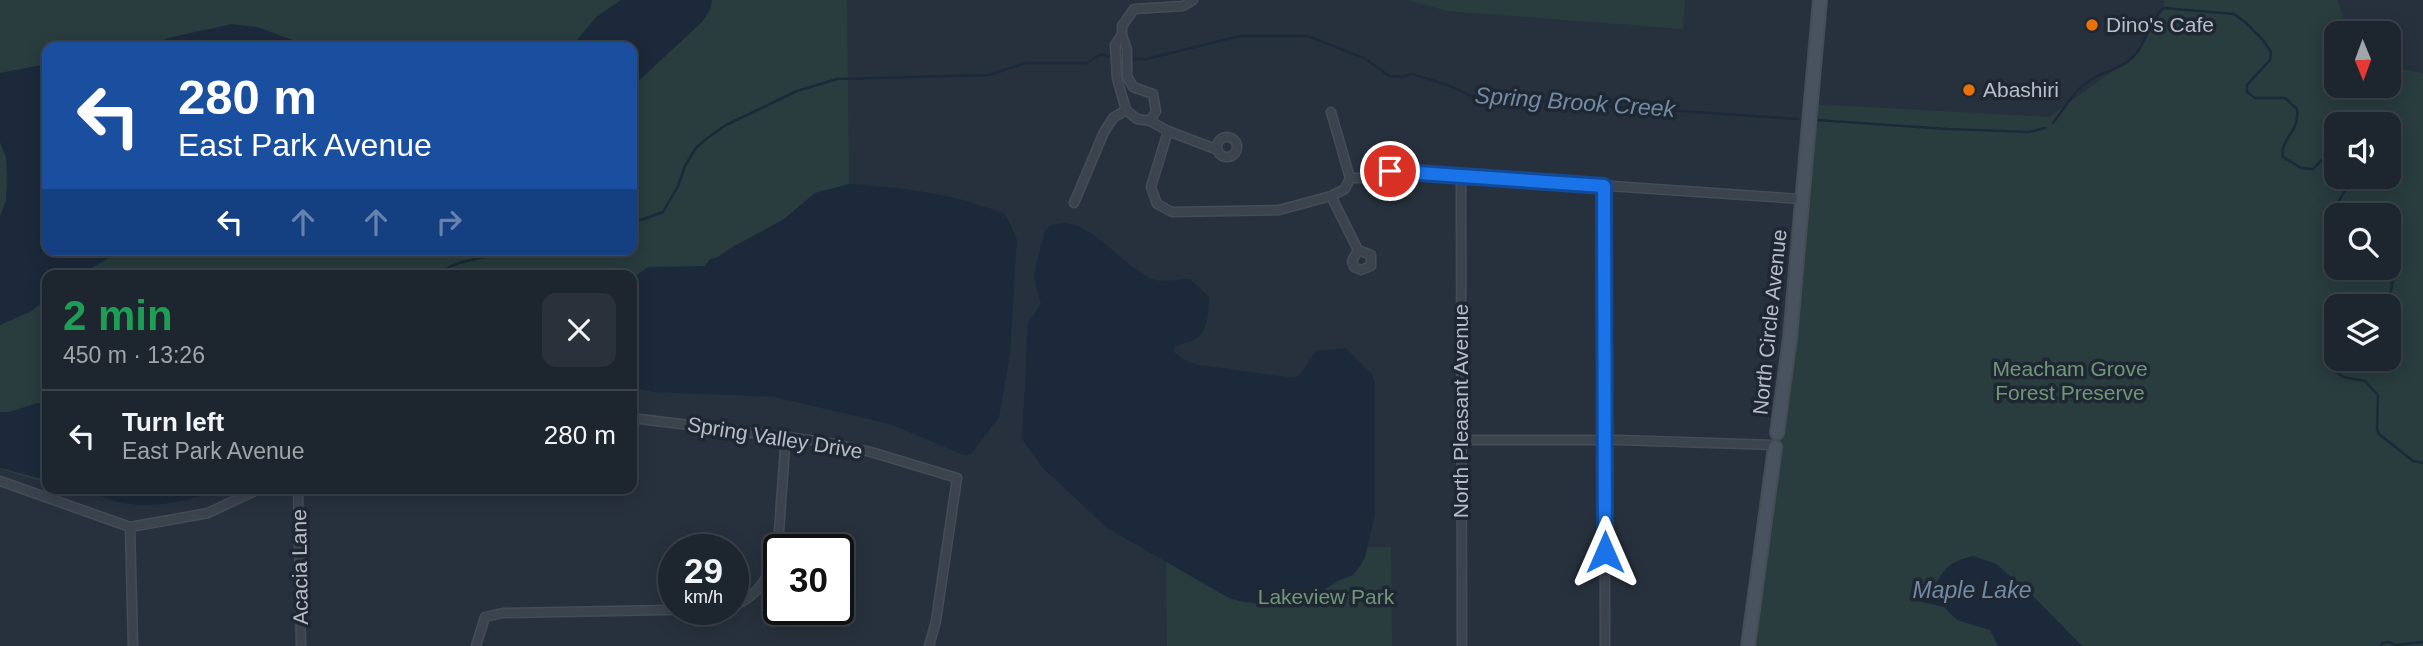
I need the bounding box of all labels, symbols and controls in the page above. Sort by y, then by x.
place label: Dino's Cafe [2106,13,2214,36]
marker: Dino's Cafe [2084,17,2100,33]
north arrow [2324,21,2401,98]
map controls [2324,21,2401,371]
icon: left [63,70,154,161]
text: 280 m [178,70,317,124]
place label: Abashiri [1983,78,2059,101]
water label: Spring Brook Creek [1474,82,1678,122]
marker: Abashiri [1961,82,1977,98]
button: sound [2324,112,2401,189]
text: East Park Avenue [178,127,432,163]
pin [1360,141,1420,201]
icon: arrive [1371,152,1409,190]
icon: left [211,203,249,241]
icon: ahead [284,203,322,241]
icon: ahead [357,203,395,241]
icon: right [430,203,468,241]
button: search [2324,203,2401,280]
street label: North Circle Avenue [1748,228,1791,416]
text: 2 min [63,292,173,339]
button: close [542,293,616,367]
button: layers [2324,294,2401,371]
street label: North Pleasant Avenue [1449,304,1472,518]
text: 450 m · 13:26 [63,342,205,368]
park label: Meacham Grove Forest Preserve [1992,357,2148,404]
text: Turn left [122,407,224,437]
street label: Spring Valley Drive [686,412,864,463]
icon: left [63,417,101,455]
text: 280 m [544,420,616,450]
text: East Park Avenue [122,438,304,464]
street label: Acacia Lane [287,509,312,625]
position arrow [1568,515,1642,589]
speed limit sign: 30 [763,534,854,625]
text: 29 [684,551,723,590]
water label: Maple Lake [1913,577,2031,603]
park label: Lakeview Park [1258,585,1395,608]
text: km/h [684,587,723,607]

